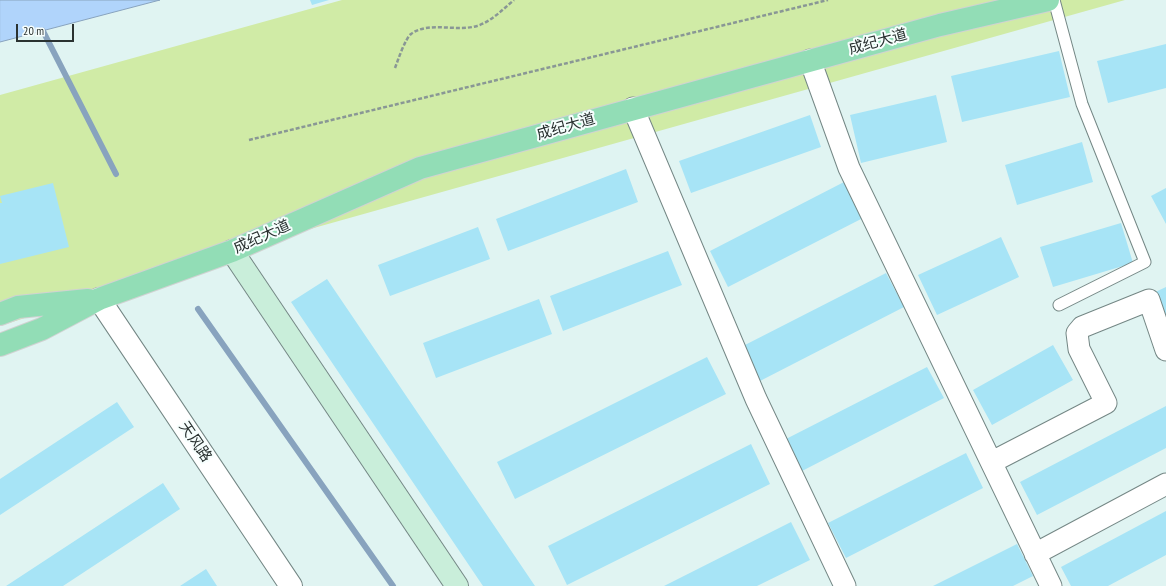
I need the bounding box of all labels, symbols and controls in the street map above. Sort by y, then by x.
scale bar [18,16,76,42]
text: 20 m [23,23,44,38]
street label: 成纪大道 [847,26,909,58]
street label: 成纪大道 [535,110,597,144]
street label: 成纪大道 [231,217,293,257]
street label: 天风路 [175,418,215,466]

